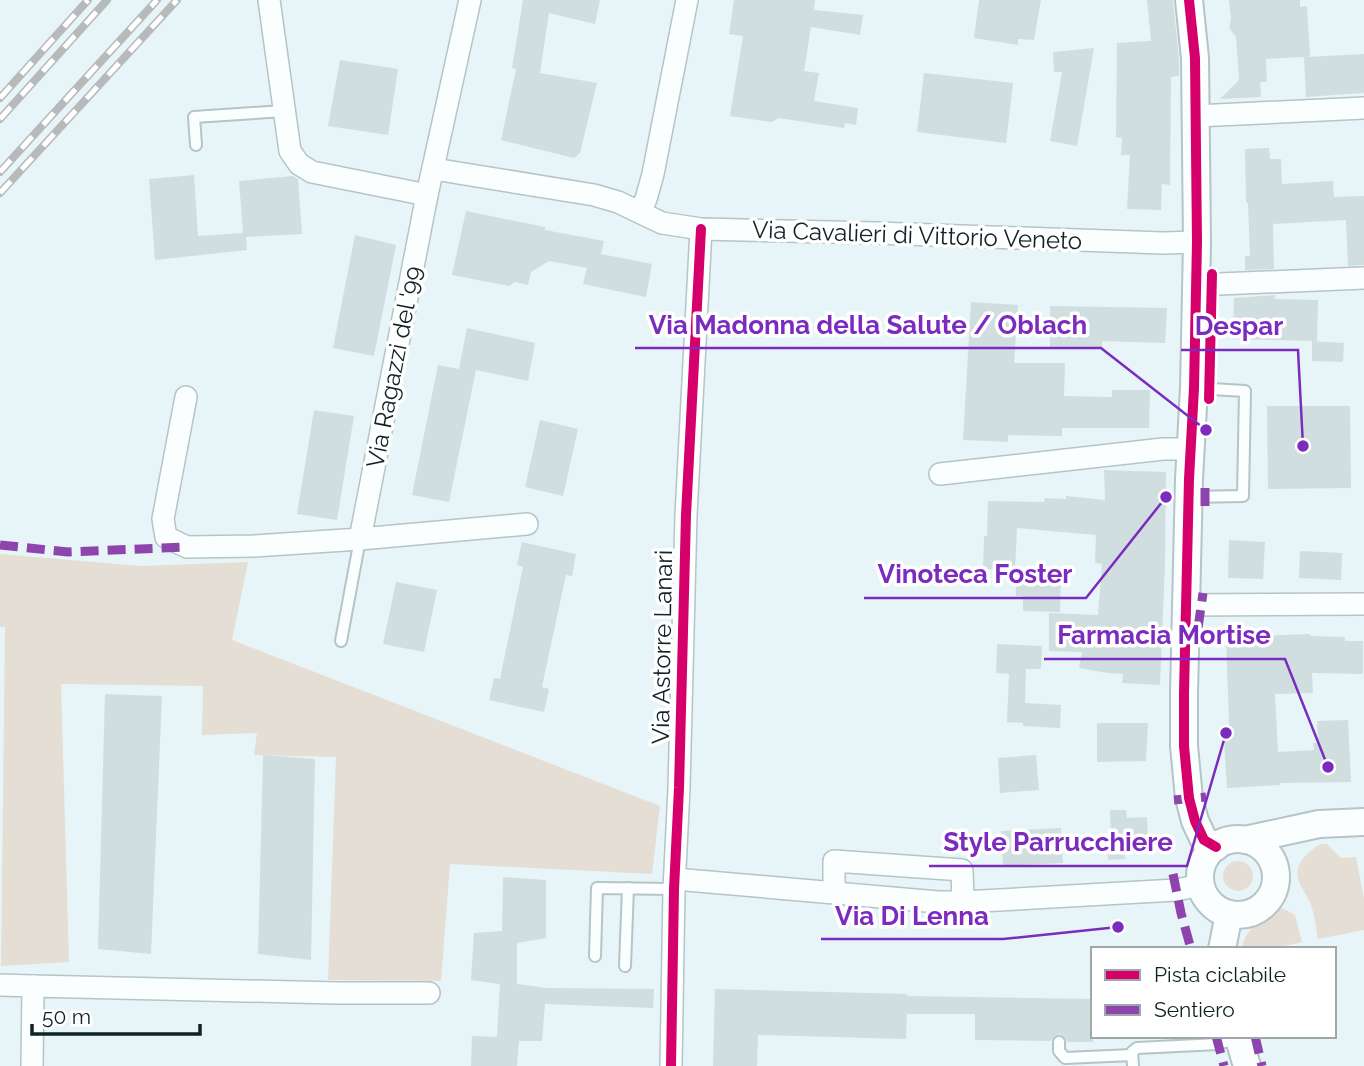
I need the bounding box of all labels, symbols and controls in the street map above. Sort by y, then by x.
street label: Via Cavalieri di Vittorio Veneto [751,215,1083,255]
street label: Via Ragazzi del '99 [360,264,428,470]
callout: Via Madonna della Salute / Oblach [635,301,1101,348]
callout: Despar [1181,303,1298,350]
text: Via Madonna della Salute / Oblach [649,310,1087,340]
text: Despar [1195,311,1283,341]
street label: Via Astorre Lanari [646,550,678,744]
callout: Vinoteca Foster [864,551,1086,598]
text: Vinoteca Foster [878,559,1072,589]
callout: Farmacia Mortise [1044,612,1285,659]
text: Farmacia Mortise [1057,620,1271,650]
callout: Style Parrucchiere [929,819,1187,866]
text: Style Parrucchiere [943,827,1173,857]
callout: Via Di Lenna [821,892,1003,939]
text: Via Di Lenna [835,901,989,931]
legend [1091,947,1336,1038]
text: Pista ciclabile [1154,962,1286,987]
scale bar [32,992,200,1036]
text: Sentiero [1154,997,1235,1022]
text: 50 m [42,1004,91,1029]

